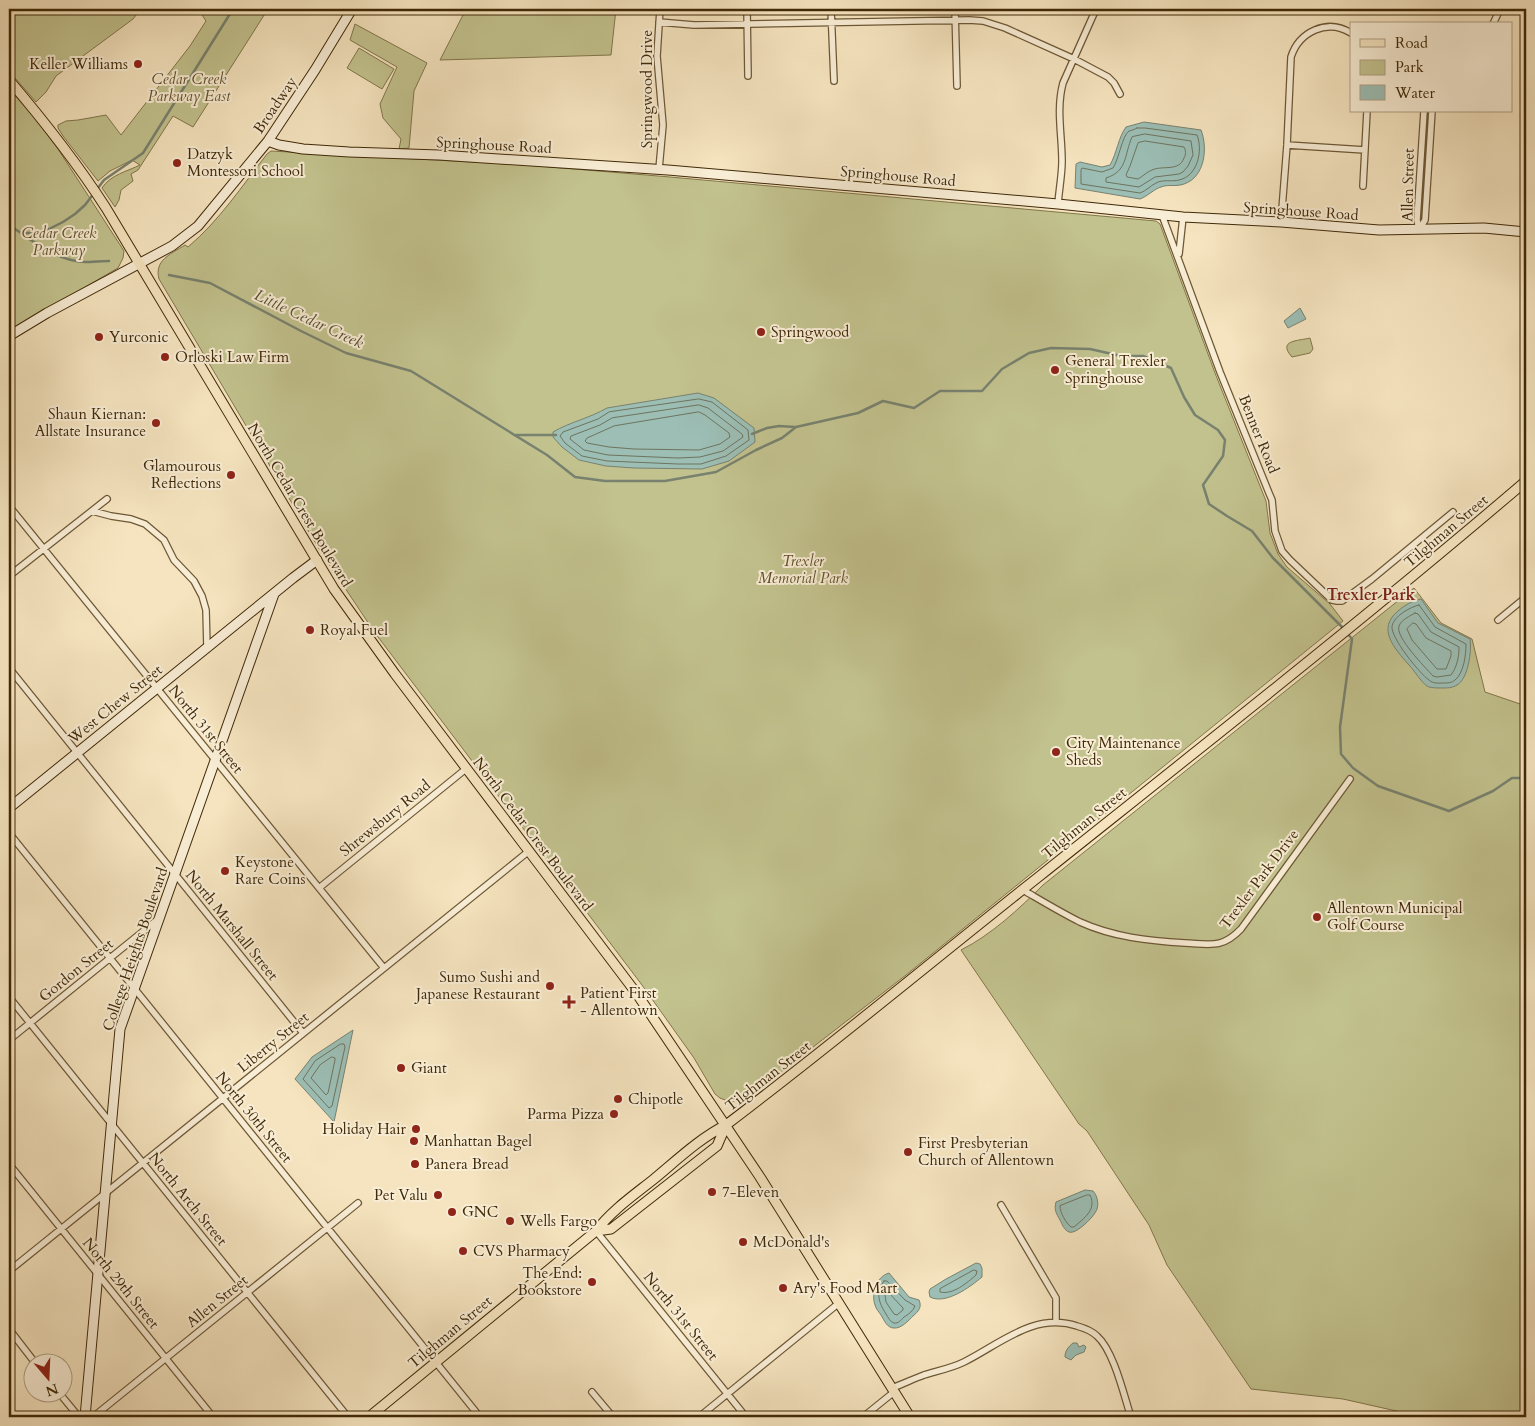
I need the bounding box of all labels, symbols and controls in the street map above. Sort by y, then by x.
legend [1350,22,1512,112]
street label: Springwood Drive [637,29,657,148]
text: Road [1395,33,1428,53]
place label: Keller Williams [29,54,128,74]
text: Park [1395,57,1424,77]
marker: Keller Williams [132,58,144,70]
park label: Cedar Creek Parkway East [148,69,231,106]
street label: Broadway [249,73,301,137]
text: Water [1394,83,1436,103]
street label: Springhouse Road [436,132,552,158]
place label: Datzyk Montessori School [187,144,304,181]
street label: Allen Street [1397,148,1419,222]
marker: Datzyk Montessori School [171,157,183,169]
street label: Springhouse Road [840,161,956,191]
street label: Springhouse Road [1243,197,1359,225]
park label: Cedar Creek Parkway [22,223,97,260]
water label: Little Cedar Creek [251,284,367,354]
place label: Springwood [771,322,849,342]
marker: Springwood [755,326,767,338]
place label: Yurconic [109,327,169,347]
marker: Yurconic [93,331,105,343]
place label: Orloski Law Firm [175,347,289,367]
marker: Orloski Law Firm [159,351,171,363]
place label: General Trexler Springhouse [1065,351,1166,388]
marker: General Trexler Springhouse [1049,364,1061,376]
street label: Benner Road [1234,392,1284,476]
place label: Shaun Kiernan: Allstate Insurance [35,404,146,441]
marker: Shaun Kiernan: Allstate Insurance [150,417,162,429]
street label: North Cedar Crest Boulevard [243,419,357,591]
place label: Glamourous Reflections [143,456,221,493]
marker: Glamourous Reflections [225,469,237,481]
street label: Tilghman Street [1400,490,1492,572]
park label: Trexler Memorial Park [758,551,849,588]
district label: Trexler Park [1326,584,1416,606]
place label: Royal Fuel [320,620,388,640]
marker: Royal Fuel [304,624,316,636]
street label: West Chew Street [63,660,166,749]
street label: North 31st Street [164,680,248,778]
place label: City Maintenance Sheds [1066,733,1181,770]
marker: City Maintenance Sheds [1050,746,1062,758]
street label: North Cedar Crest Boulevard [468,753,598,915]
street label: Shrewsbury Road [335,775,435,861]
street label: Tilghman Street [1037,783,1131,863]
street label: Trexler Park Drive [1215,825,1303,933]
place label: Keystone Rare Coins [235,852,306,889]
street label: College Heights Boulevard [98,864,172,1034]
street label: North Marshall Street [181,865,283,985]
marker: Keystone Rare Coins [219,865,231,877]
place label: Allentown Municipal Golf Course [1327,898,1463,935]
marker: Allentown Municipal Golf Course [1311,911,1323,923]
street label: Gordon Street [35,934,118,1006]
place label: Sumo Sushi and Japanese Restaurant [414,967,540,1004]
marker: Sumo Sushi and Japanese Restaurant [544,980,556,992]
place label: Patient First - Allentown [580,983,658,1020]
marker: Patient First - Allentown [562,995,576,1009]
street label: Liberty Street [233,1007,313,1077]
street label: Tilghman Street [721,1036,815,1116]
place label: Giant [411,1058,447,1078]
marker: Giant [395,1062,407,1074]
street label: North 30th Street [211,1067,297,1167]
place label: Chipotle [628,1089,684,1109]
marker: Chipotle [612,1093,624,1105]
place label: Parma Pizza [527,1104,605,1124]
marker: Parma Pizza [608,1108,620,1120]
place label: Holiday Hair [322,1119,407,1139]
marker: Holiday Hair [410,1123,422,1135]
place label: Manhattan Bagel [424,1131,532,1151]
place label: First Presbyterian Church of Allentown [918,1133,1055,1170]
marker: Manhattan Bagel [408,1135,420,1147]
marker: First Presbyterian Church of Allentown [902,1146,914,1158]
street label: North Arch Street [144,1148,232,1250]
place label: Panera Bread [425,1154,509,1174]
marker: Panera Bread [409,1158,421,1170]
place label: 7-Eleven [722,1182,780,1202]
place label: Pet Valu [374,1185,428,1205]
marker: 7-Eleven [706,1186,718,1198]
marker: Pet Valu [432,1189,444,1201]
place label: GNC [462,1202,498,1222]
marker: GNC [446,1206,458,1218]
place label: Wells Fargo [519,1211,597,1231]
marker: Wells Fargo [504,1215,516,1227]
place label: McDonald's [753,1232,830,1252]
street label: North 29th Street [78,1233,164,1333]
marker: McDonald's [737,1236,749,1248]
place label: CVS Pharmacy [473,1241,570,1261]
marker: CVS Pharmacy [457,1245,469,1257]
place label: The End: Bookstore [517,1263,582,1300]
street label: North 31st Street [639,1267,723,1365]
street label: Allen Street [182,1270,252,1332]
marker: The End: Bookstore [586,1276,598,1288]
place label: Ary's Food Mart [793,1278,897,1298]
marker: Ary's Food Mart [777,1282,789,1294]
street label: Tilghman Street [404,1291,496,1373]
north arrow [22,1354,72,1404]
text: N [43,1379,61,1401]

